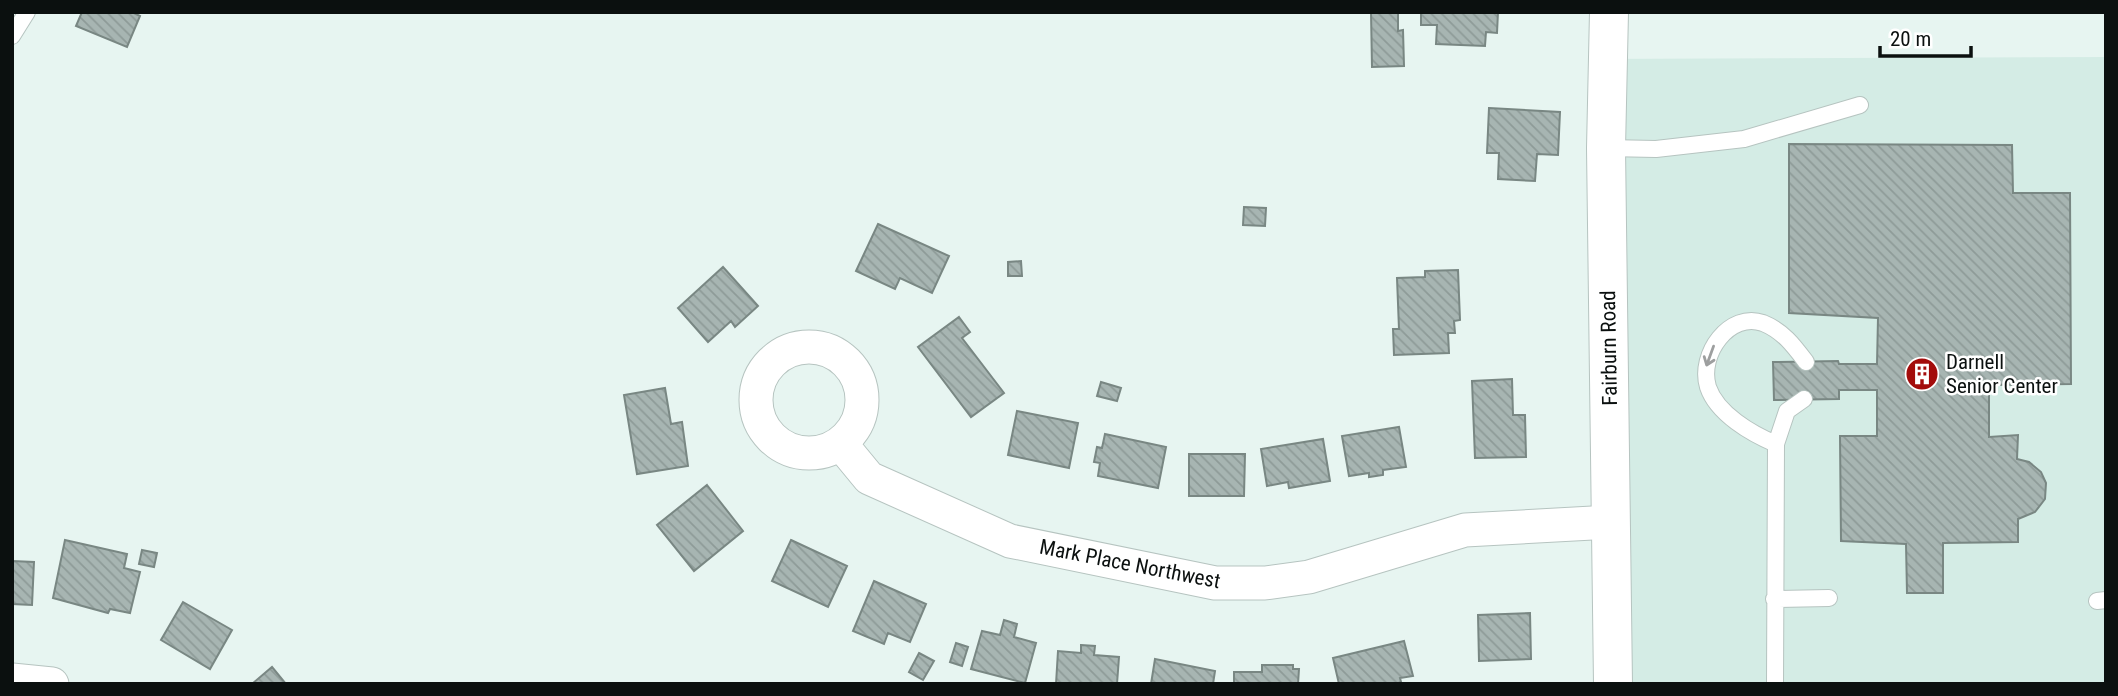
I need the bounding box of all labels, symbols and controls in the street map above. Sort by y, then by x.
scale bar [1880,14,1971,58]
text: 20 m [1890,27,1931,51]
street label: Fairburn Road [1596,290,1622,406]
one-way arrow [1703,345,1715,366]
place label: Darnell Senior Center [1946,350,2058,398]
building icon: Darnell Senior Center [1903,355,1941,393]
street label: Mark Place Northwest [1038,535,1222,593]

